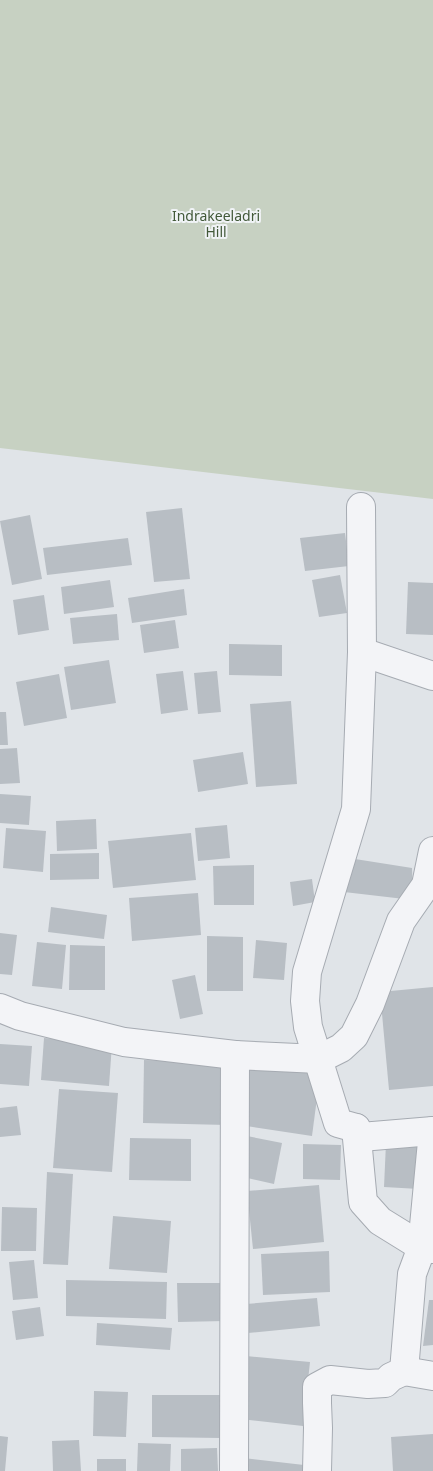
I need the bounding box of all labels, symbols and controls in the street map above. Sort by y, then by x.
park label: Indrakeeladri Hill [172,206,260,241]

